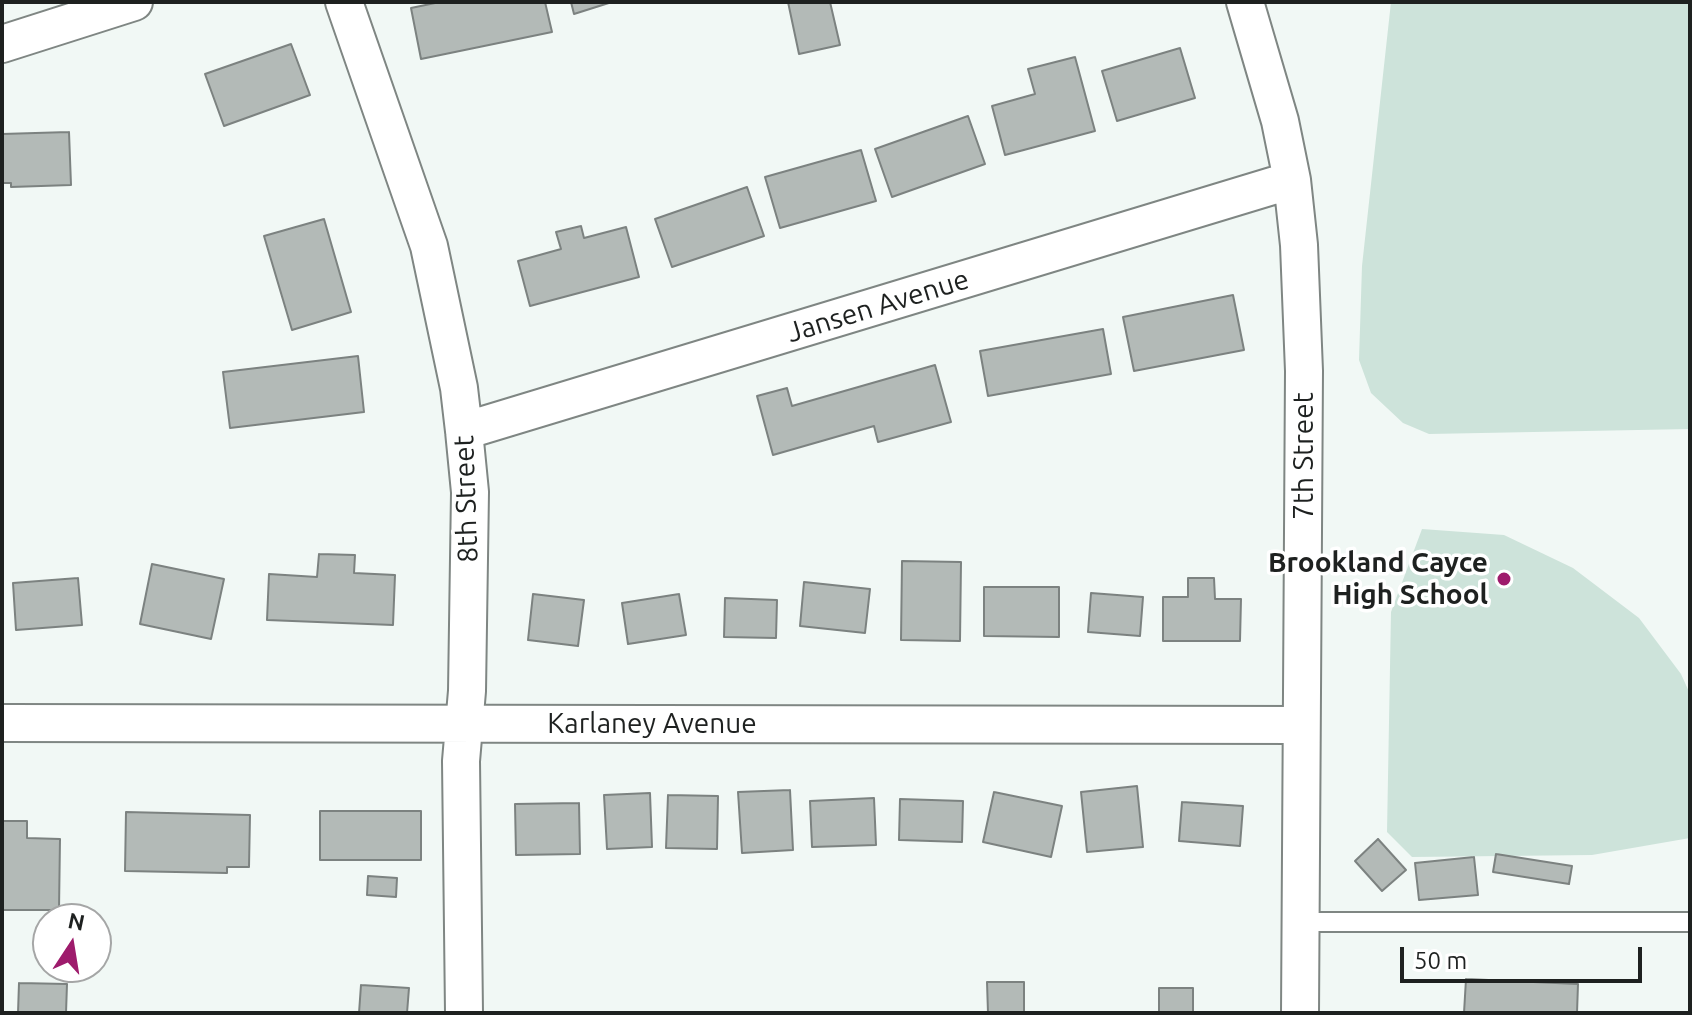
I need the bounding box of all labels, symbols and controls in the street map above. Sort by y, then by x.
street label: Jansen Avenue [783,262,973,350]
street label: 7th Street [1287,392,1321,520]
street label: 8th Street [447,435,485,563]
place label: Brookland Cayce High School [1268,546,1488,612]
marker: Brookland Cayce High School [1495,570,1513,588]
street label: Karlaney Avenue [547,707,757,741]
north arrow [32,903,112,983]
text: N [66,907,87,935]
scale bar [1404,931,1646,981]
text: 50 m [1414,947,1467,974]

